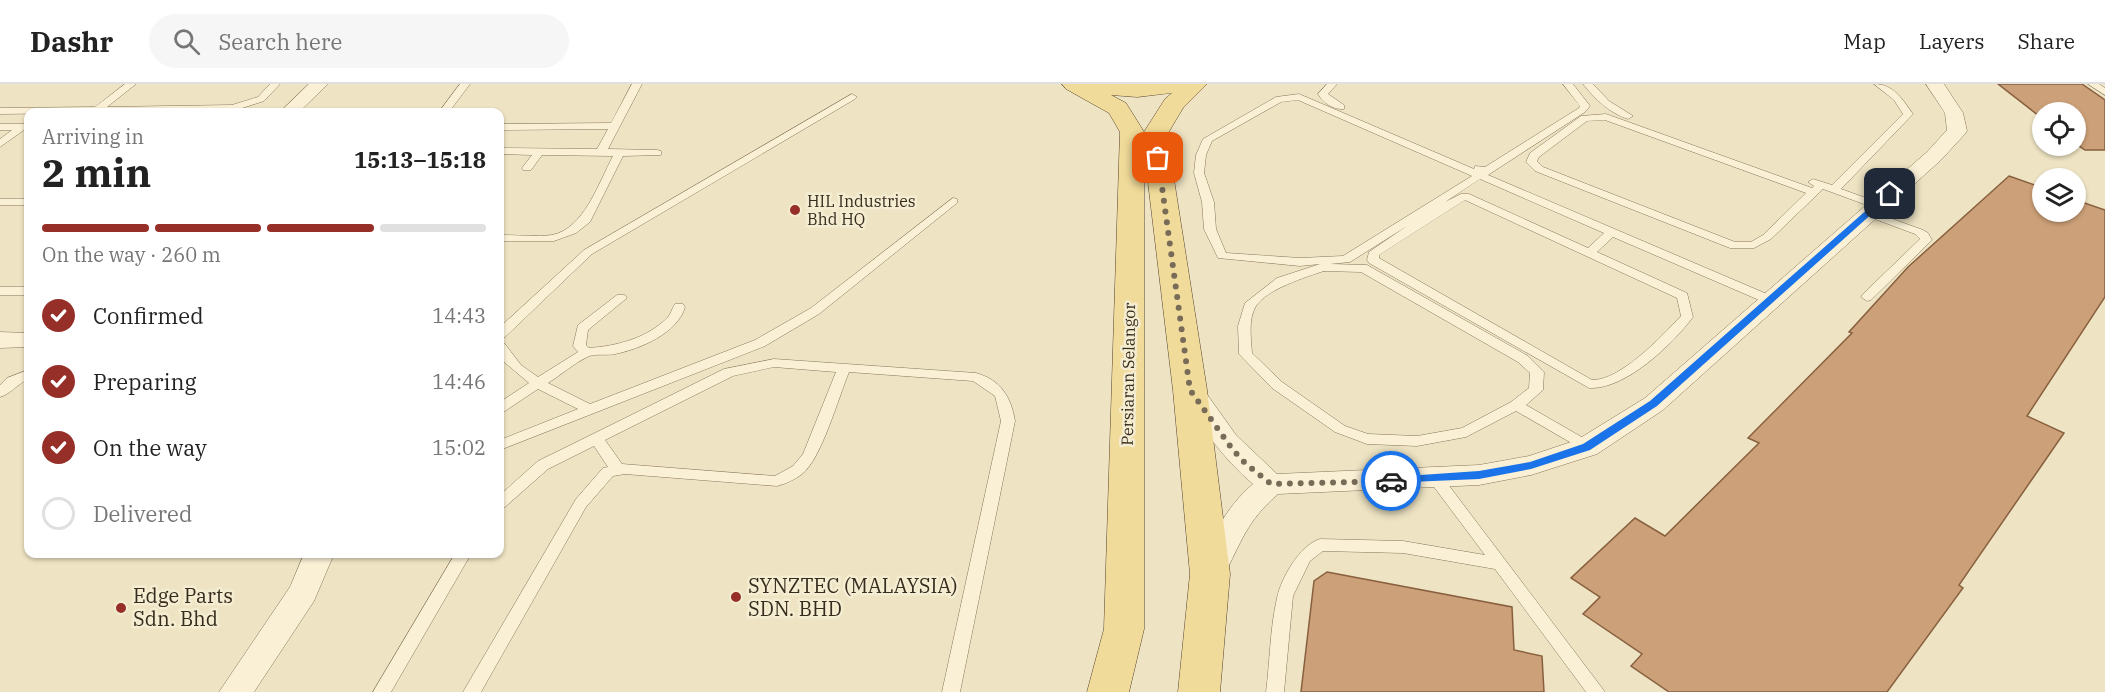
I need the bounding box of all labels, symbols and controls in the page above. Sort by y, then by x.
search box [149,14,569,68]
text: Dashr [30,23,113,60]
icon: search [170,25,203,58]
text: Search here [218,27,342,56]
text: Map [1843,27,1886,55]
text: Layers [1919,27,1985,55]
text: Share [2018,27,2075,55]
map controls [2032,102,2086,222]
button: locate [2032,102,2086,156]
text: Arriving in [42,123,144,150]
pin [1132,132,1183,183]
icon: bag [1141,141,1174,174]
text: 15:13–15:18 [354,145,486,174]
text: 2 min [42,147,151,198]
pin [1864,168,1915,219]
button: layers [2032,168,2086,222]
icon: home [1873,177,1906,210]
place label: HIL Industries Bhd HQ [807,191,916,229]
marker: HIL Industries Bhd HQ [788,203,802,217]
text: On the way · 260 m [42,241,221,268]
icon: check [42,299,75,332]
text: Confirmed [93,301,204,330]
text: 14:43 [432,302,486,329]
street label: Persiaran Selangor [1117,302,1139,446]
icon: check [42,365,75,398]
text: Preparing [93,367,197,396]
text: 14:46 [432,368,486,395]
icon: check [42,431,75,464]
text: On the way [93,433,207,462]
text: 15:02 [432,434,486,461]
courier [1361,451,1421,511]
icon: car [1375,465,1408,498]
text: Delivered [93,499,192,528]
place label: SYNZTEC (MALAYSIA) SDN. BHD [748,572,958,622]
place label: Edge Parts Sdn. Bhd [133,582,233,632]
marker: SYNZTEC (MALAYSIA) SDN. BHD [729,590,743,604]
marker: Edge Parts Sdn. Bhd [114,601,128,615]

